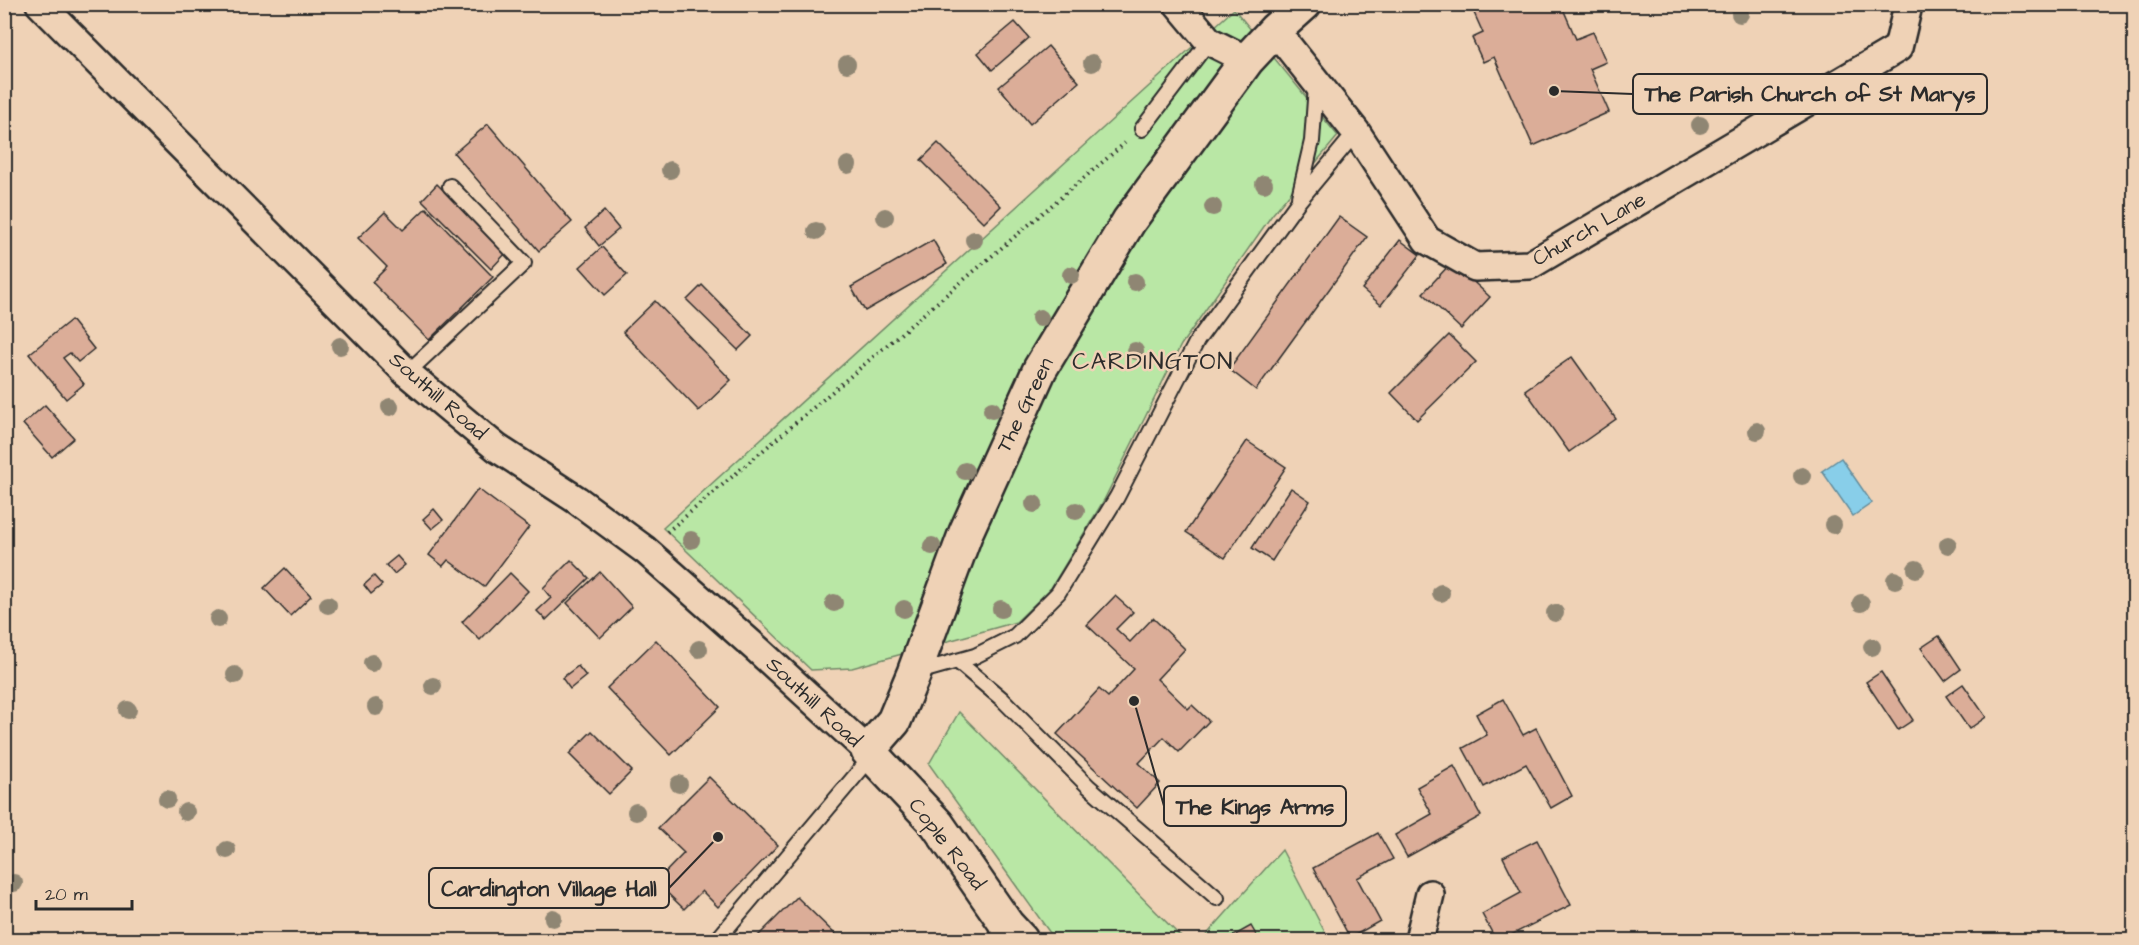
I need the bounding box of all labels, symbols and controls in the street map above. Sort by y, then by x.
callout: The Parish Church of St Marys [1633,74,1987,114]
text: The Parish Church of St Marys [1644,79,1975,112]
street label: Church Lane [1527,185,1651,273]
street label: Southill Road [383,345,493,447]
district label: CARDINGTON [1072,345,1234,379]
street label: The Green [989,353,1061,457]
street label: Southill Road [760,650,868,754]
callout: The Kings Arms [1164,786,1346,826]
street label: Cople Road [901,792,992,897]
text: The Kings Arms [1175,792,1334,824]
callout: Cardington Village Hall [429,868,669,908]
scale bar [36,873,132,911]
text: Cardington Village Hall [441,874,657,906]
text: 20 m [45,882,88,907]

